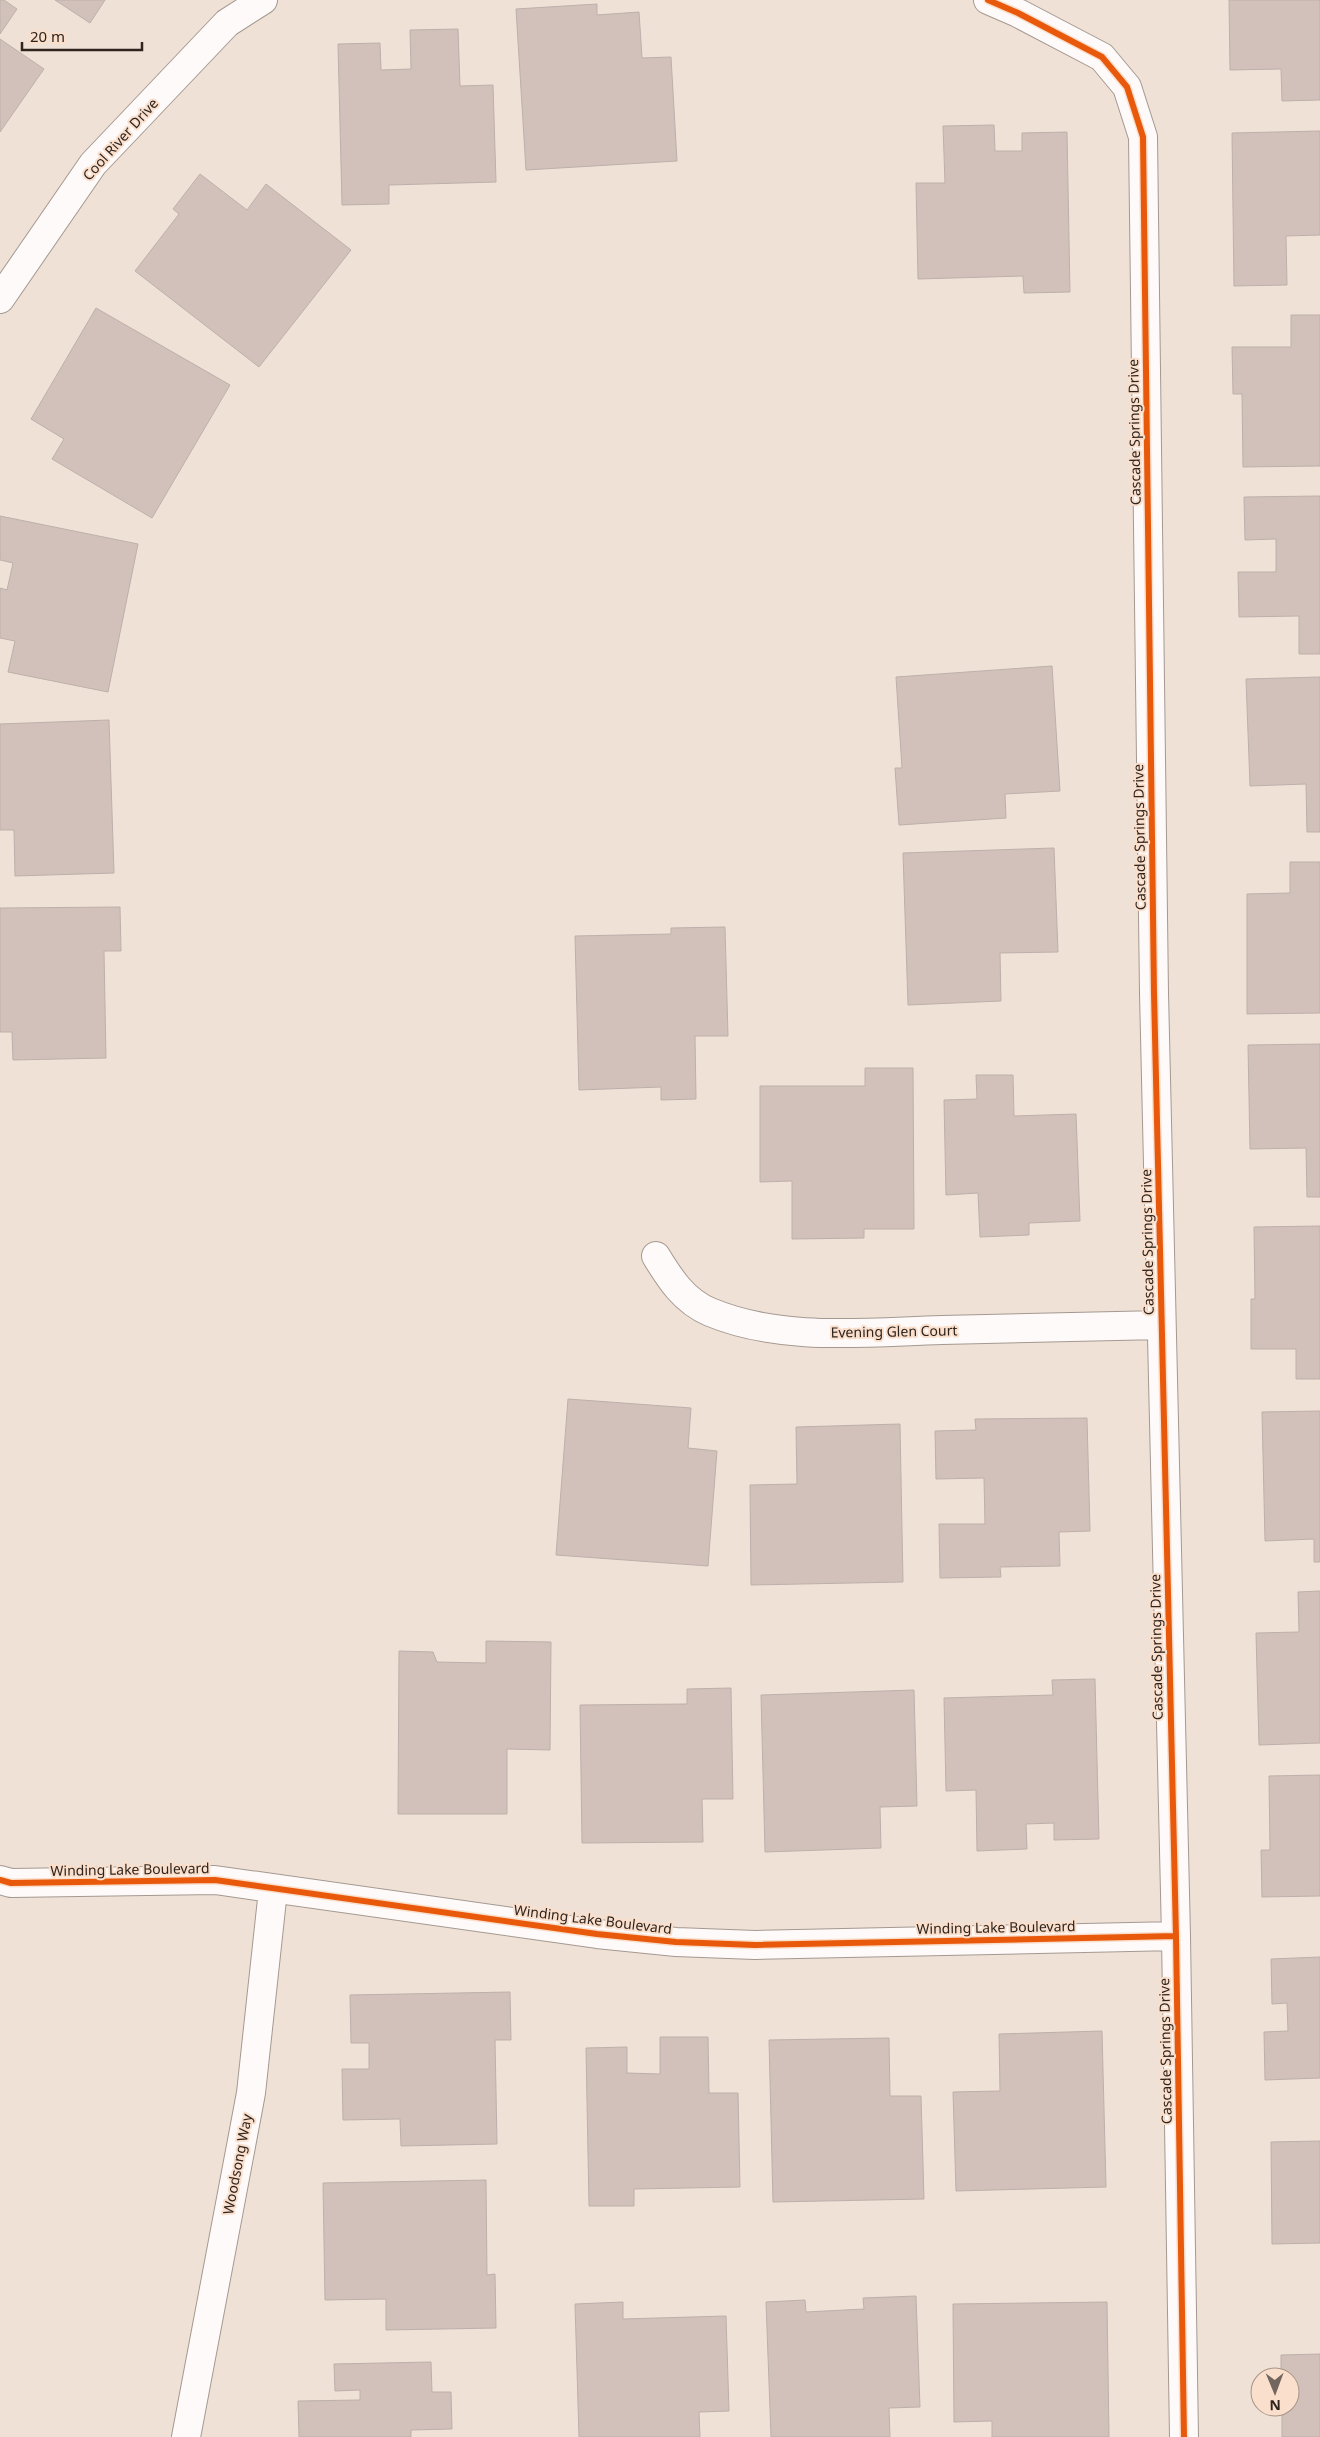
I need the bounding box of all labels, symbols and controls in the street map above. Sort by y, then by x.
scale bar [22,20,142,52]
text: 20 m [30,26,65,46]
street label: Cool River Drive [78,94,162,184]
street label: Cascade Springs Drive [1123,359,1145,505]
street label: Cascade Springs Drive [1128,764,1150,910]
street label: Cascade Springs Drive [1136,1169,1158,1315]
street label: Evening Glen Court [830,1320,958,1342]
street label: Cascade Springs Drive [1145,1574,1167,1720]
street label: Winding Lake Boulevard [50,1858,210,1880]
street label: Winding Lake Boulevard [513,1900,673,1938]
street label: Winding Lake Boulevard [916,1916,1076,1938]
street label: Cascade Springs Drive [1154,1978,1176,2124]
street label: Woodsong Way [218,2111,256,2216]
north arrow [1250,2367,1300,2417]
text: N [1269,2396,1281,2415]

